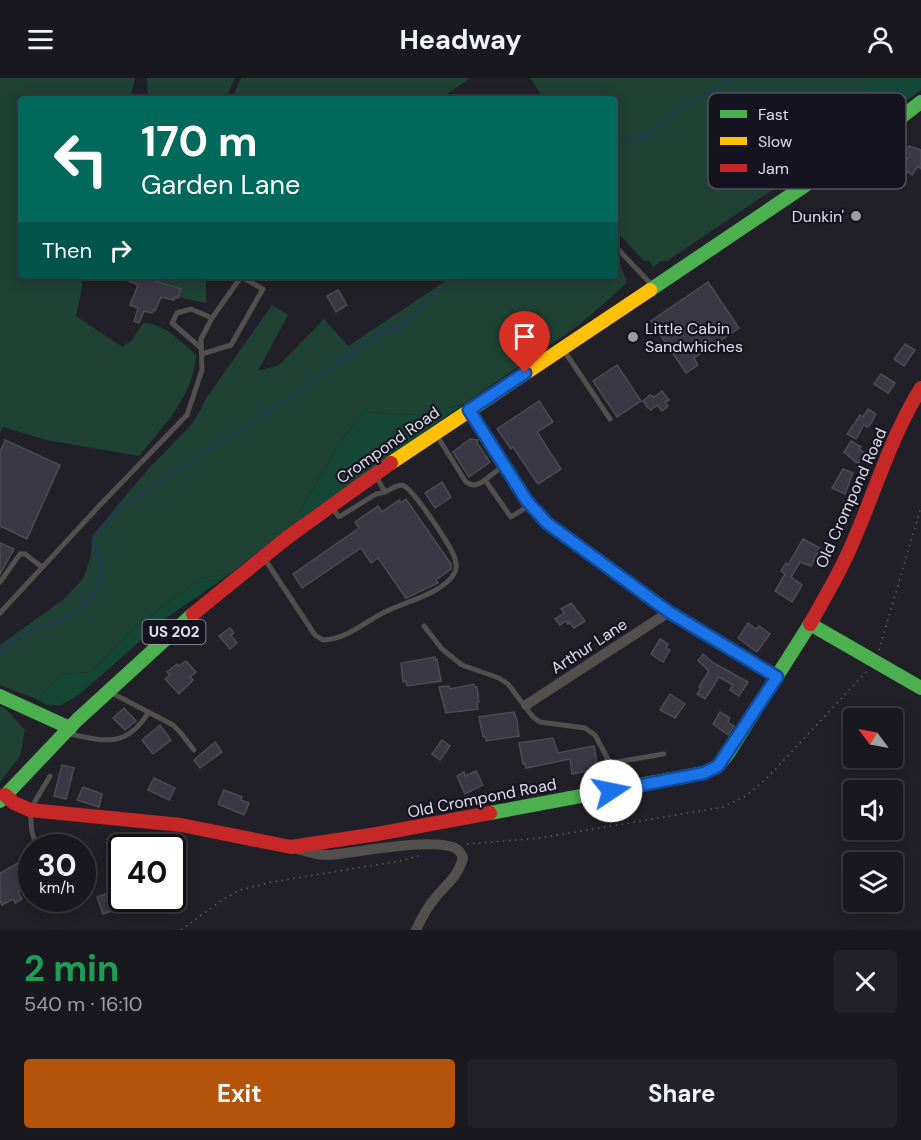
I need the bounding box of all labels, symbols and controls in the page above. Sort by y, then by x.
text: Headway [399,22,522,57]
icon: menu [24,23,57,56]
icon: person [864,23,897,56]
legend [708,93,906,189]
text: Fast [758,104,789,125]
text: 170 m [141,114,258,169]
icon: left [42,120,120,198]
text: Slow [758,131,792,152]
text: Jam [758,158,789,179]
text: Garden Lane [141,167,300,202]
place label: Dunkin' [792,206,844,227]
marker: Dunkin' [849,209,863,223]
icon: right [104,234,137,267]
text: Then [42,236,92,265]
pin [499,311,550,373]
place label: Little Cabin Sandwhiches [645,318,743,357]
icon: arrive [508,320,541,353]
marker: Little Cabin Sandwhiches [626,330,640,344]
street label: Crompond Road [332,402,444,488]
street label: Old Crompond Road [811,425,891,571]
street label: Arthur Lane [547,614,631,678]
road number: US 202 [142,620,206,644]
north arrow [843,708,903,768]
map controls [843,708,903,912]
position arrow [579,759,643,823]
street label: Old Crompond Road [406,773,558,823]
button: sound [843,780,903,840]
speed limit sign: 40 [108,834,186,912]
text: 30 [37,846,77,885]
button: layers [843,852,903,912]
text: km/h [39,878,75,898]
text: 2 min [24,945,119,992]
button: close [834,950,897,1013]
text: 540 m · 16:10 [24,991,143,1017]
button: Exit [24,1059,455,1128]
button: Share [467,1059,897,1128]

